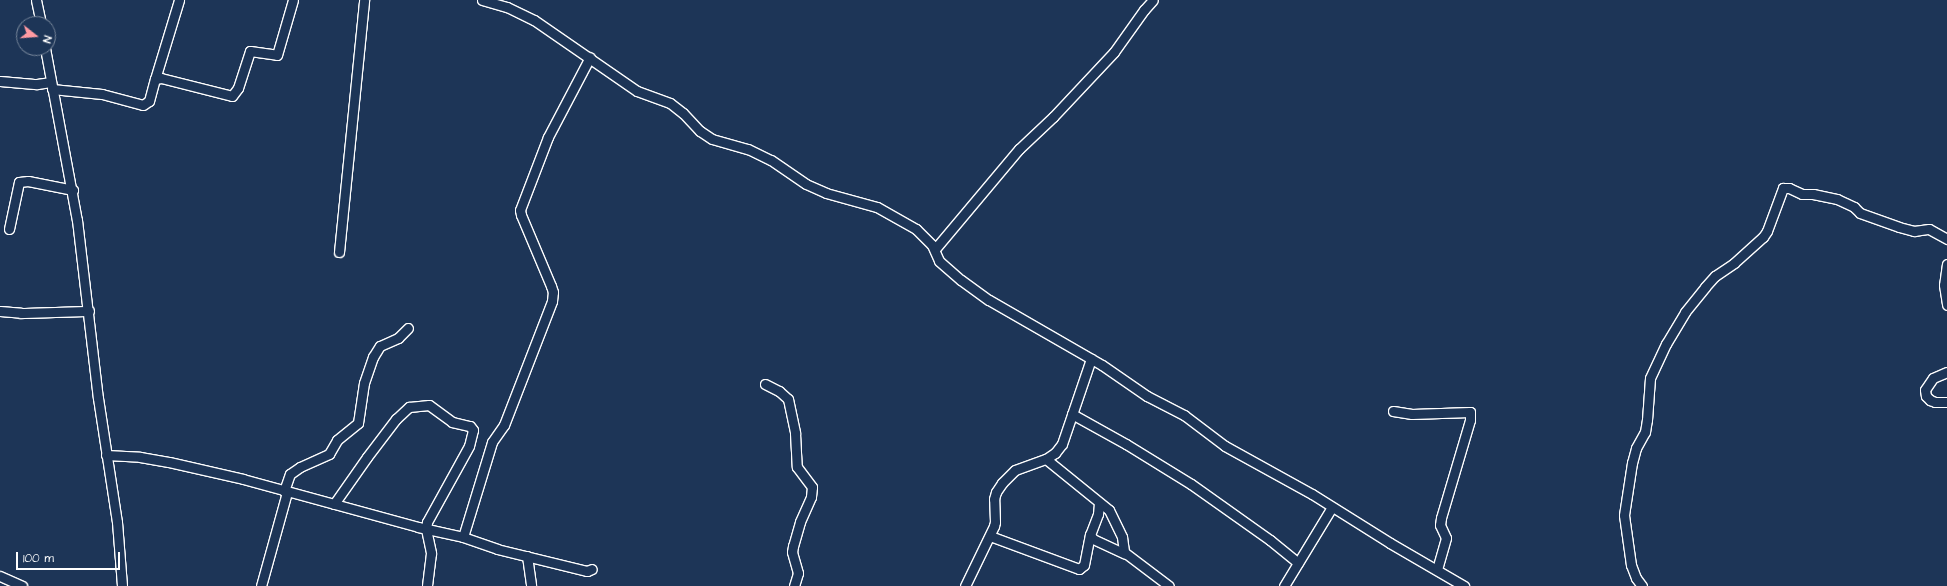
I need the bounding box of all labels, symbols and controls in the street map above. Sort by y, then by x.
north arrow [16,16,56,56]
text: N [39,34,55,45]
scale bar [18,544,122,570]
text: 100 m [23,550,54,567]

